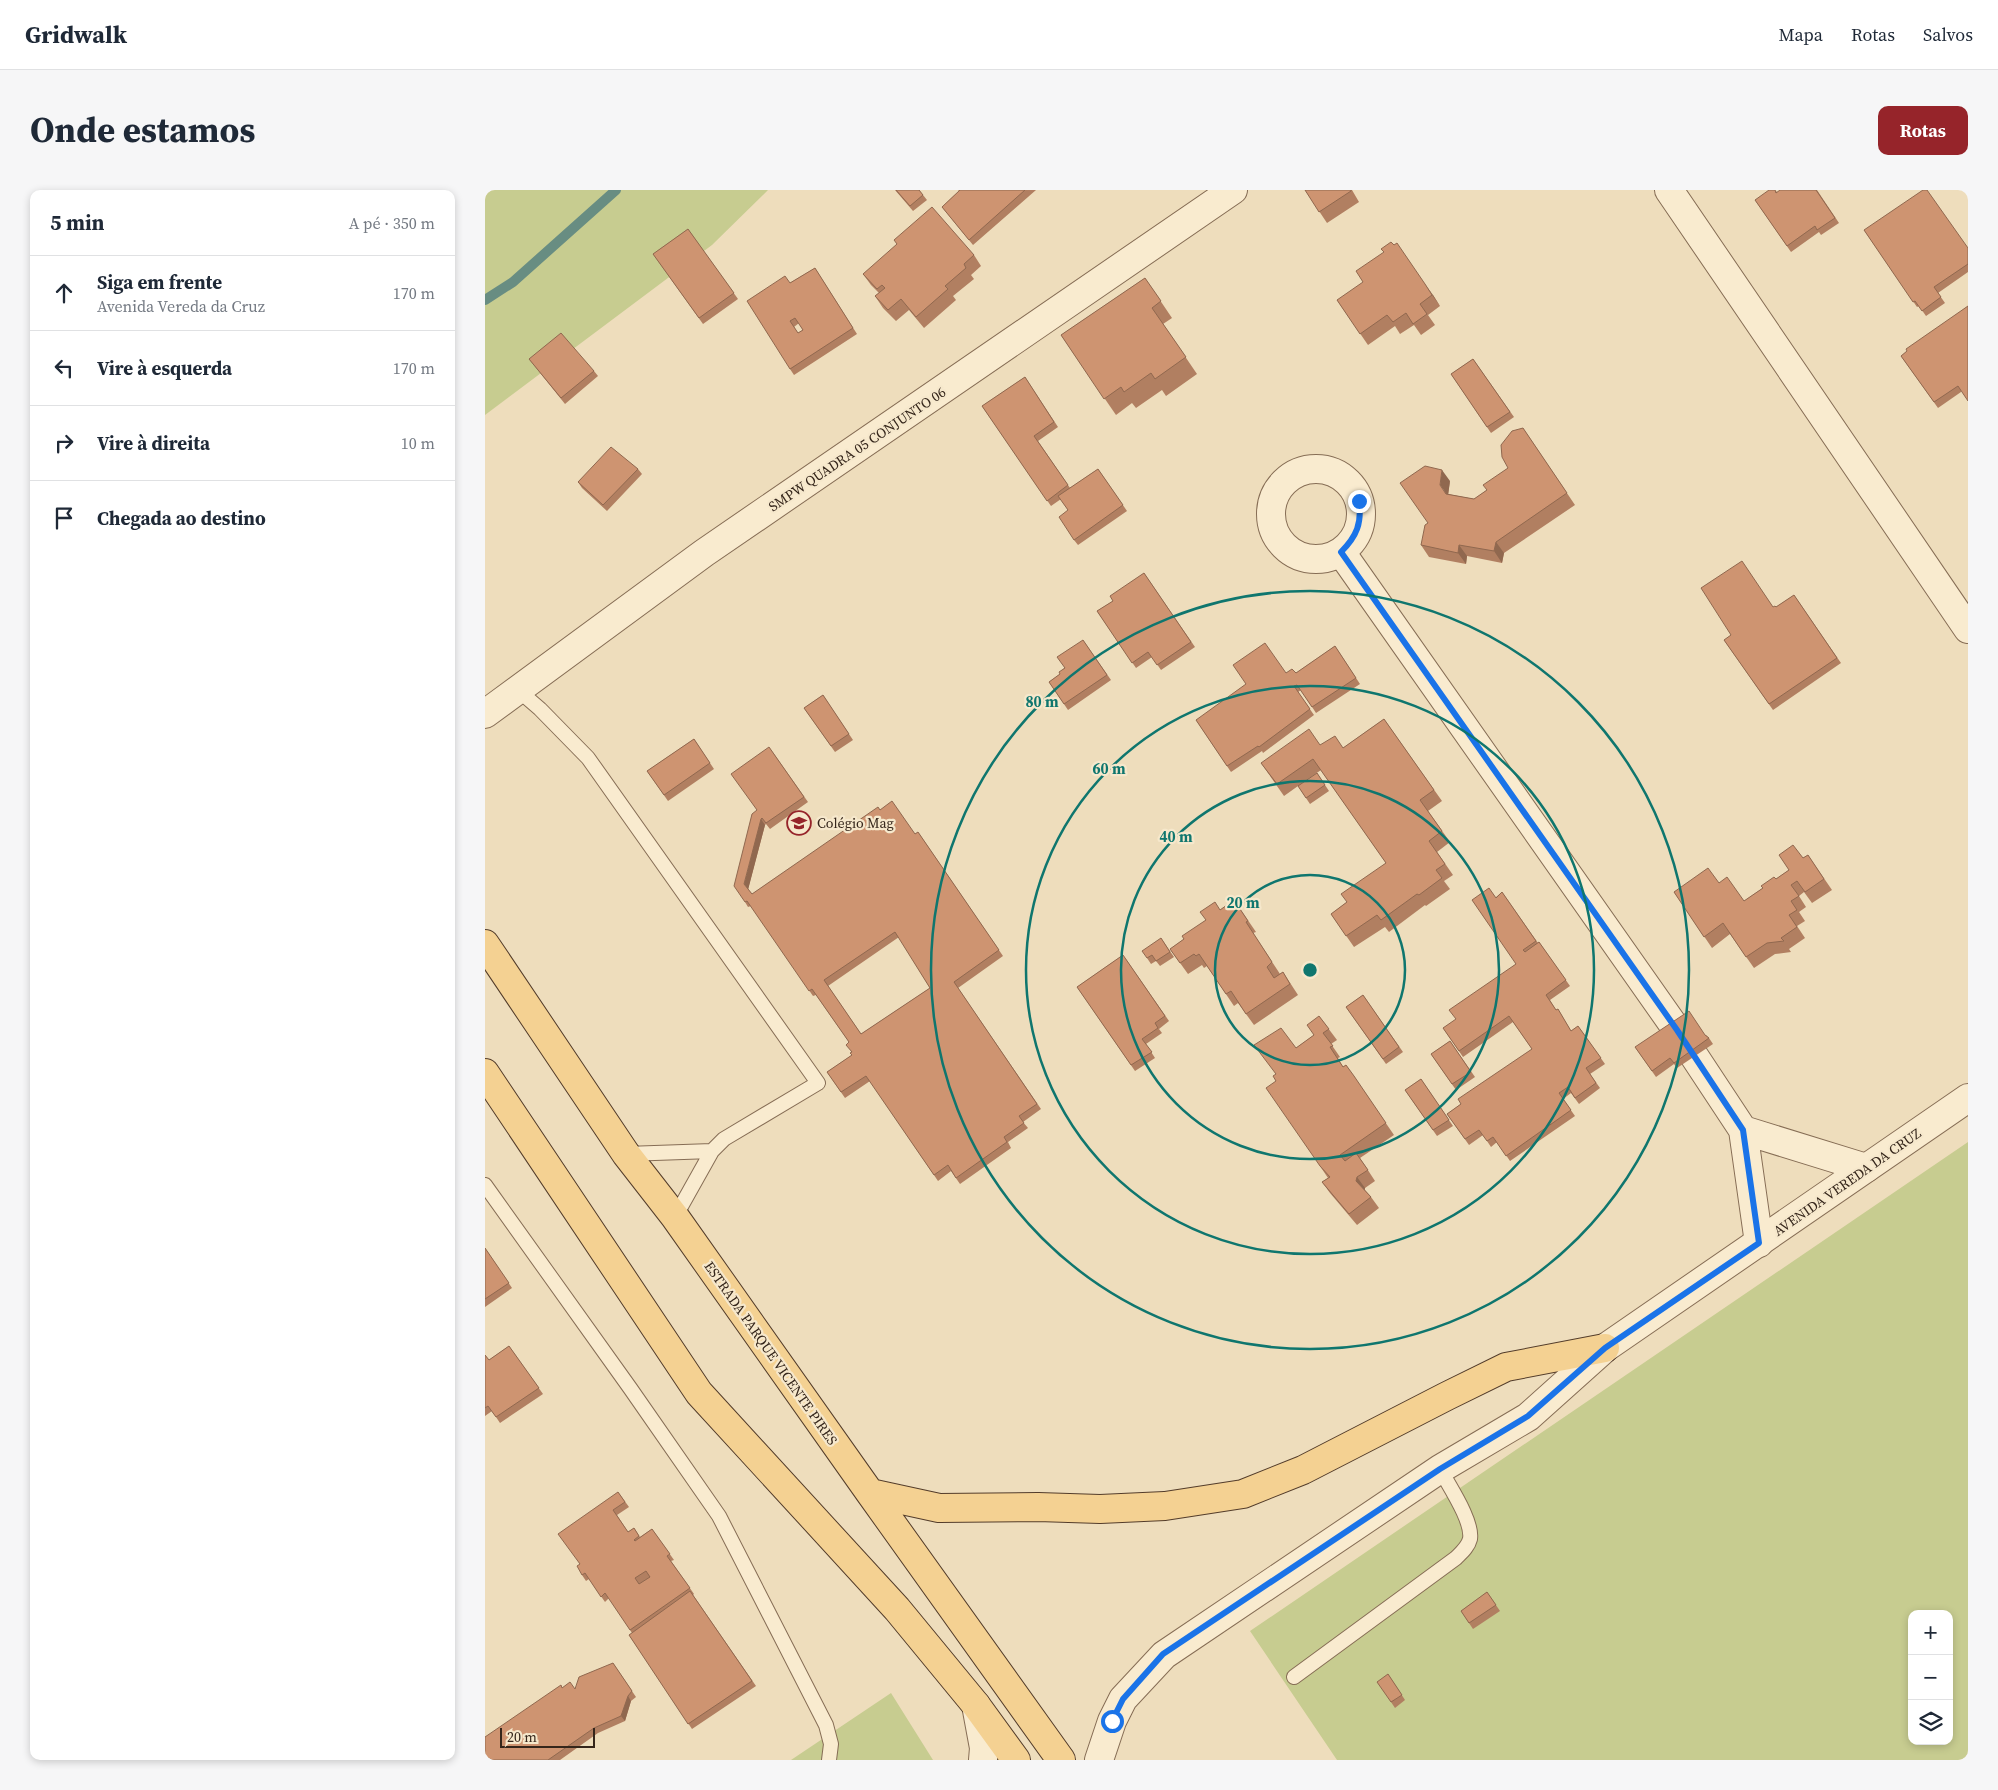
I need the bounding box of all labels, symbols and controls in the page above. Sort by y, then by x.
text: Gridwalk [25,18,127,51]
text: Mapa [1779,22,1823,47]
text: Rotas [1851,22,1895,47]
text: Salvos [1923,22,1973,47]
text: Onde estamos [30,106,255,154]
button: Rotas [1878,106,1968,155]
text: 5 min [50,208,105,237]
text: A pé · 350 m [349,212,435,234]
text: Siga em frente [97,269,222,295]
icon: ahead [50,279,78,307]
text: 170 m [393,282,435,304]
text: Avenida Vereda da Cruz [97,295,265,317]
icon: left [50,354,78,382]
text: Vire à esquerda [97,355,232,381]
text: 170 m [393,357,435,379]
street label: SMPW QUADRA 05 CONJUNTO 06 [764,382,950,516]
icon: right [50,429,78,457]
text: Vire à direita [97,430,210,456]
text: 10 m [401,432,435,454]
route end [1348,490,1371,513]
icon: arrive [50,504,78,532]
text: Chegada ao destino [97,505,266,531]
text: 80 m [1025,691,1059,712]
text: 60 m [1092,758,1126,779]
school or university icon: Colégio Mag [786,810,812,836]
place label: Colégio Mag [817,813,894,833]
text: 40 m [1159,826,1193,847]
text: 20 m [1226,892,1260,913]
centre of rings [1301,961,1319,979]
street label: AVENIDA VEREDA DA CRUZ [1769,1123,1925,1241]
street label: ESTRADA PARQUE VICENTE PIRES [700,1257,842,1449]
map controls [1908,1610,1953,1745]
button: + [1908,1610,1953,1655]
button: − [1908,1655,1953,1700]
button: layers [1908,1700,1953,1745]
route start [1101,1710,1124,1733]
scale bar [500,1725,595,1748]
text: 20 m [507,1727,537,1747]

